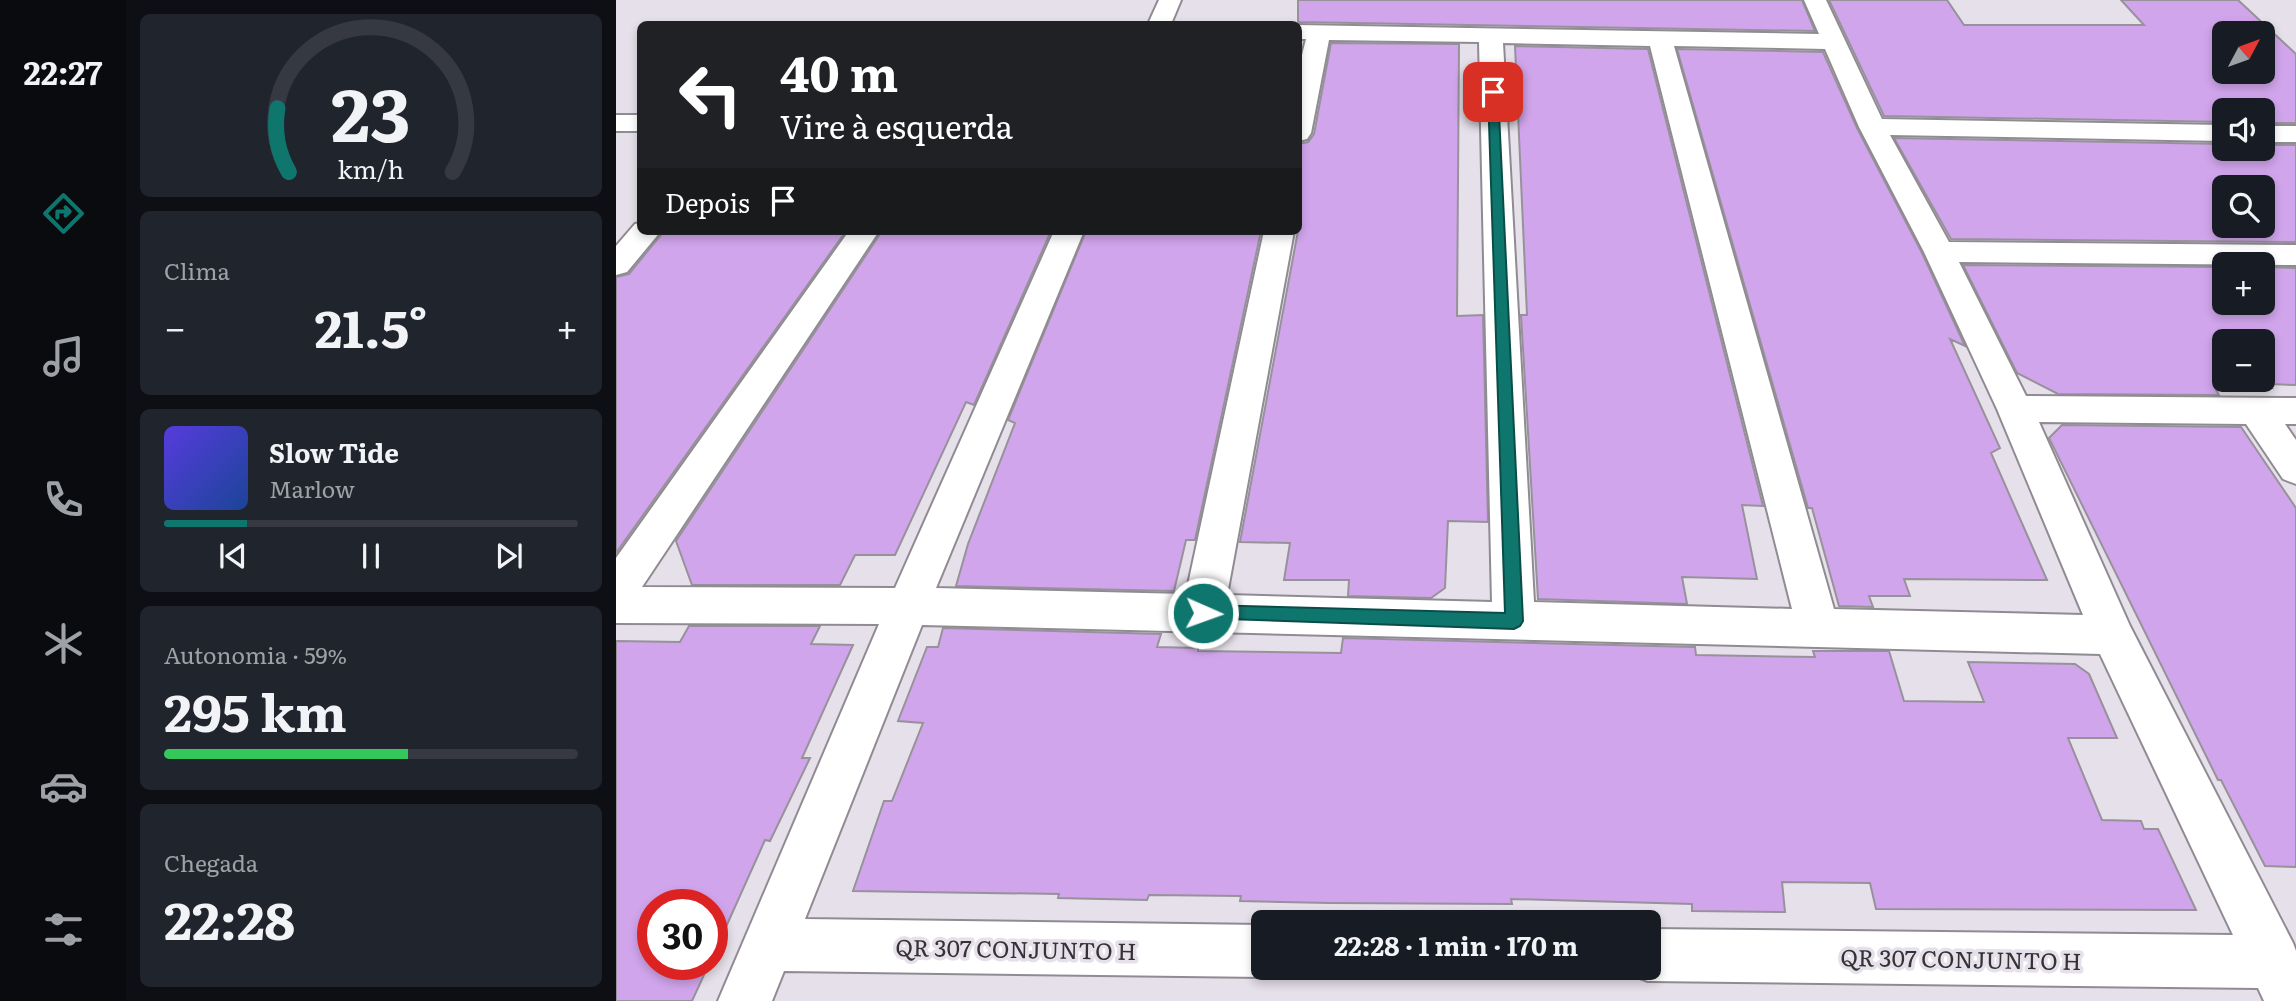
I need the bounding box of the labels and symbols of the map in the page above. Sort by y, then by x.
north arrow [2212,21,2275,84]
pin [1463,62,1523,122]
position arrow [1166,576,1240,650]
speed limit sign: 30 [637,889,728,980]
street label: QR 307 CONJUNTO H [895,929,1137,967]
street label: QR 307 CONJUNTO H [1840,939,2082,977]

